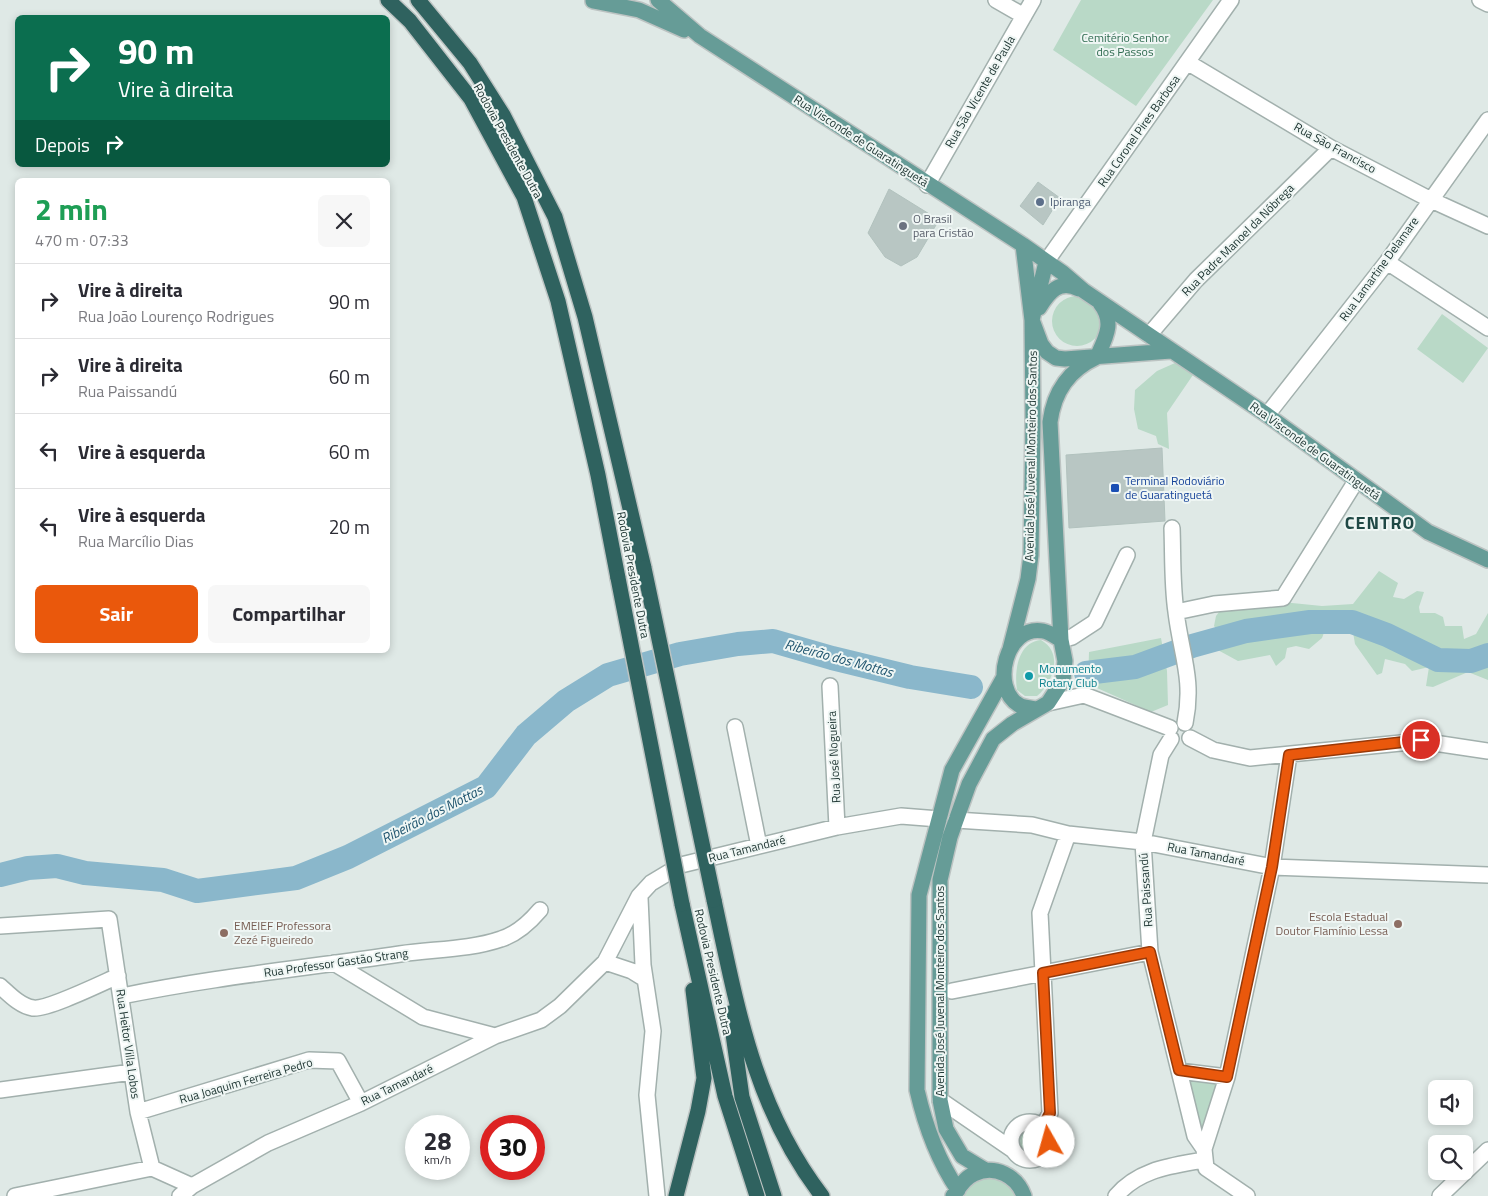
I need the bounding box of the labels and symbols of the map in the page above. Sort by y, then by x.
park label: Cemitério Senhor dos Passos [1081,28,1169,61]
street label: Rua São Vicente de Paula [940,32,1020,152]
street label: Rua Coronel Pires Barbosa [1093,71,1185,191]
street label: Rodovia Presidente Dutra [469,80,548,202]
street label: Rua Visconde de Guaratinguetá [790,90,933,191]
street label: Rua São Francisco [1291,117,1380,178]
street label: Rua Padre Manoel da Nóbrega [1177,179,1298,300]
place label: Ipiranga [1050,192,1091,211]
marker: Ipiranga [1034,196,1046,208]
place label: O Brasil para Cristão [913,209,974,242]
street label: Rua Lamartine Delamare [1334,213,1423,325]
marker: O Brasil para Cristão [897,220,909,232]
street label: Avenida José Juvenal Monteiro dos Santos [1019,350,1042,562]
street label: Rua Visconde de Guaratinguetá [1246,397,1385,505]
place label: Terminal Rodoviário de Guaratinguetá [1125,471,1225,504]
marker: Terminal Rodoviário de Guaratinguetá [1109,482,1121,494]
district label: CENTRO [1345,509,1415,536]
street label: Rodovia Presidente Dutra [612,510,655,640]
water label: Ribeirão dos Mottas [783,633,896,682]
place label: Monumento Rotary Club [1039,659,1101,692]
marker: Monumento Rotary Club [1023,670,1035,682]
street label: Rua José Nogueira [822,710,845,804]
pin [1400,719,1442,761]
water label: Ribeirão dos Mottas [378,779,487,848]
street label: Rua Tamandaré [706,830,787,867]
street label: Rua Tamandaré [1166,837,1246,870]
street label: Rua Paissandú [1133,852,1158,928]
street label: Avenida José Juvenal Monteiro dos Santos [930,885,949,1096]
street label: Rodovia Presidente Dutra [690,907,737,1037]
place label: Escola Estadual Doutor Flamínio Lessa [1275,907,1388,940]
place label: EMEIEF Professora Zezé Figueiredo [234,916,331,949]
marker: Escola Estadual Doutor Flamínio Lessa [1392,918,1404,930]
marker: EMEIEF Professora Zezé Figueiredo [218,927,230,939]
street label: Rua Professor Gastão Strang [262,943,409,982]
street label: Rua Heitor Villa Lobos [111,988,146,1100]
street label: Rua Joaquim Ferreira Pedro [177,1052,315,1109]
street label: Rua Tamandaré [357,1059,436,1110]
speed limit sign: 30 [480,1115,545,1180]
position arrow [1022,1115,1074,1167]

